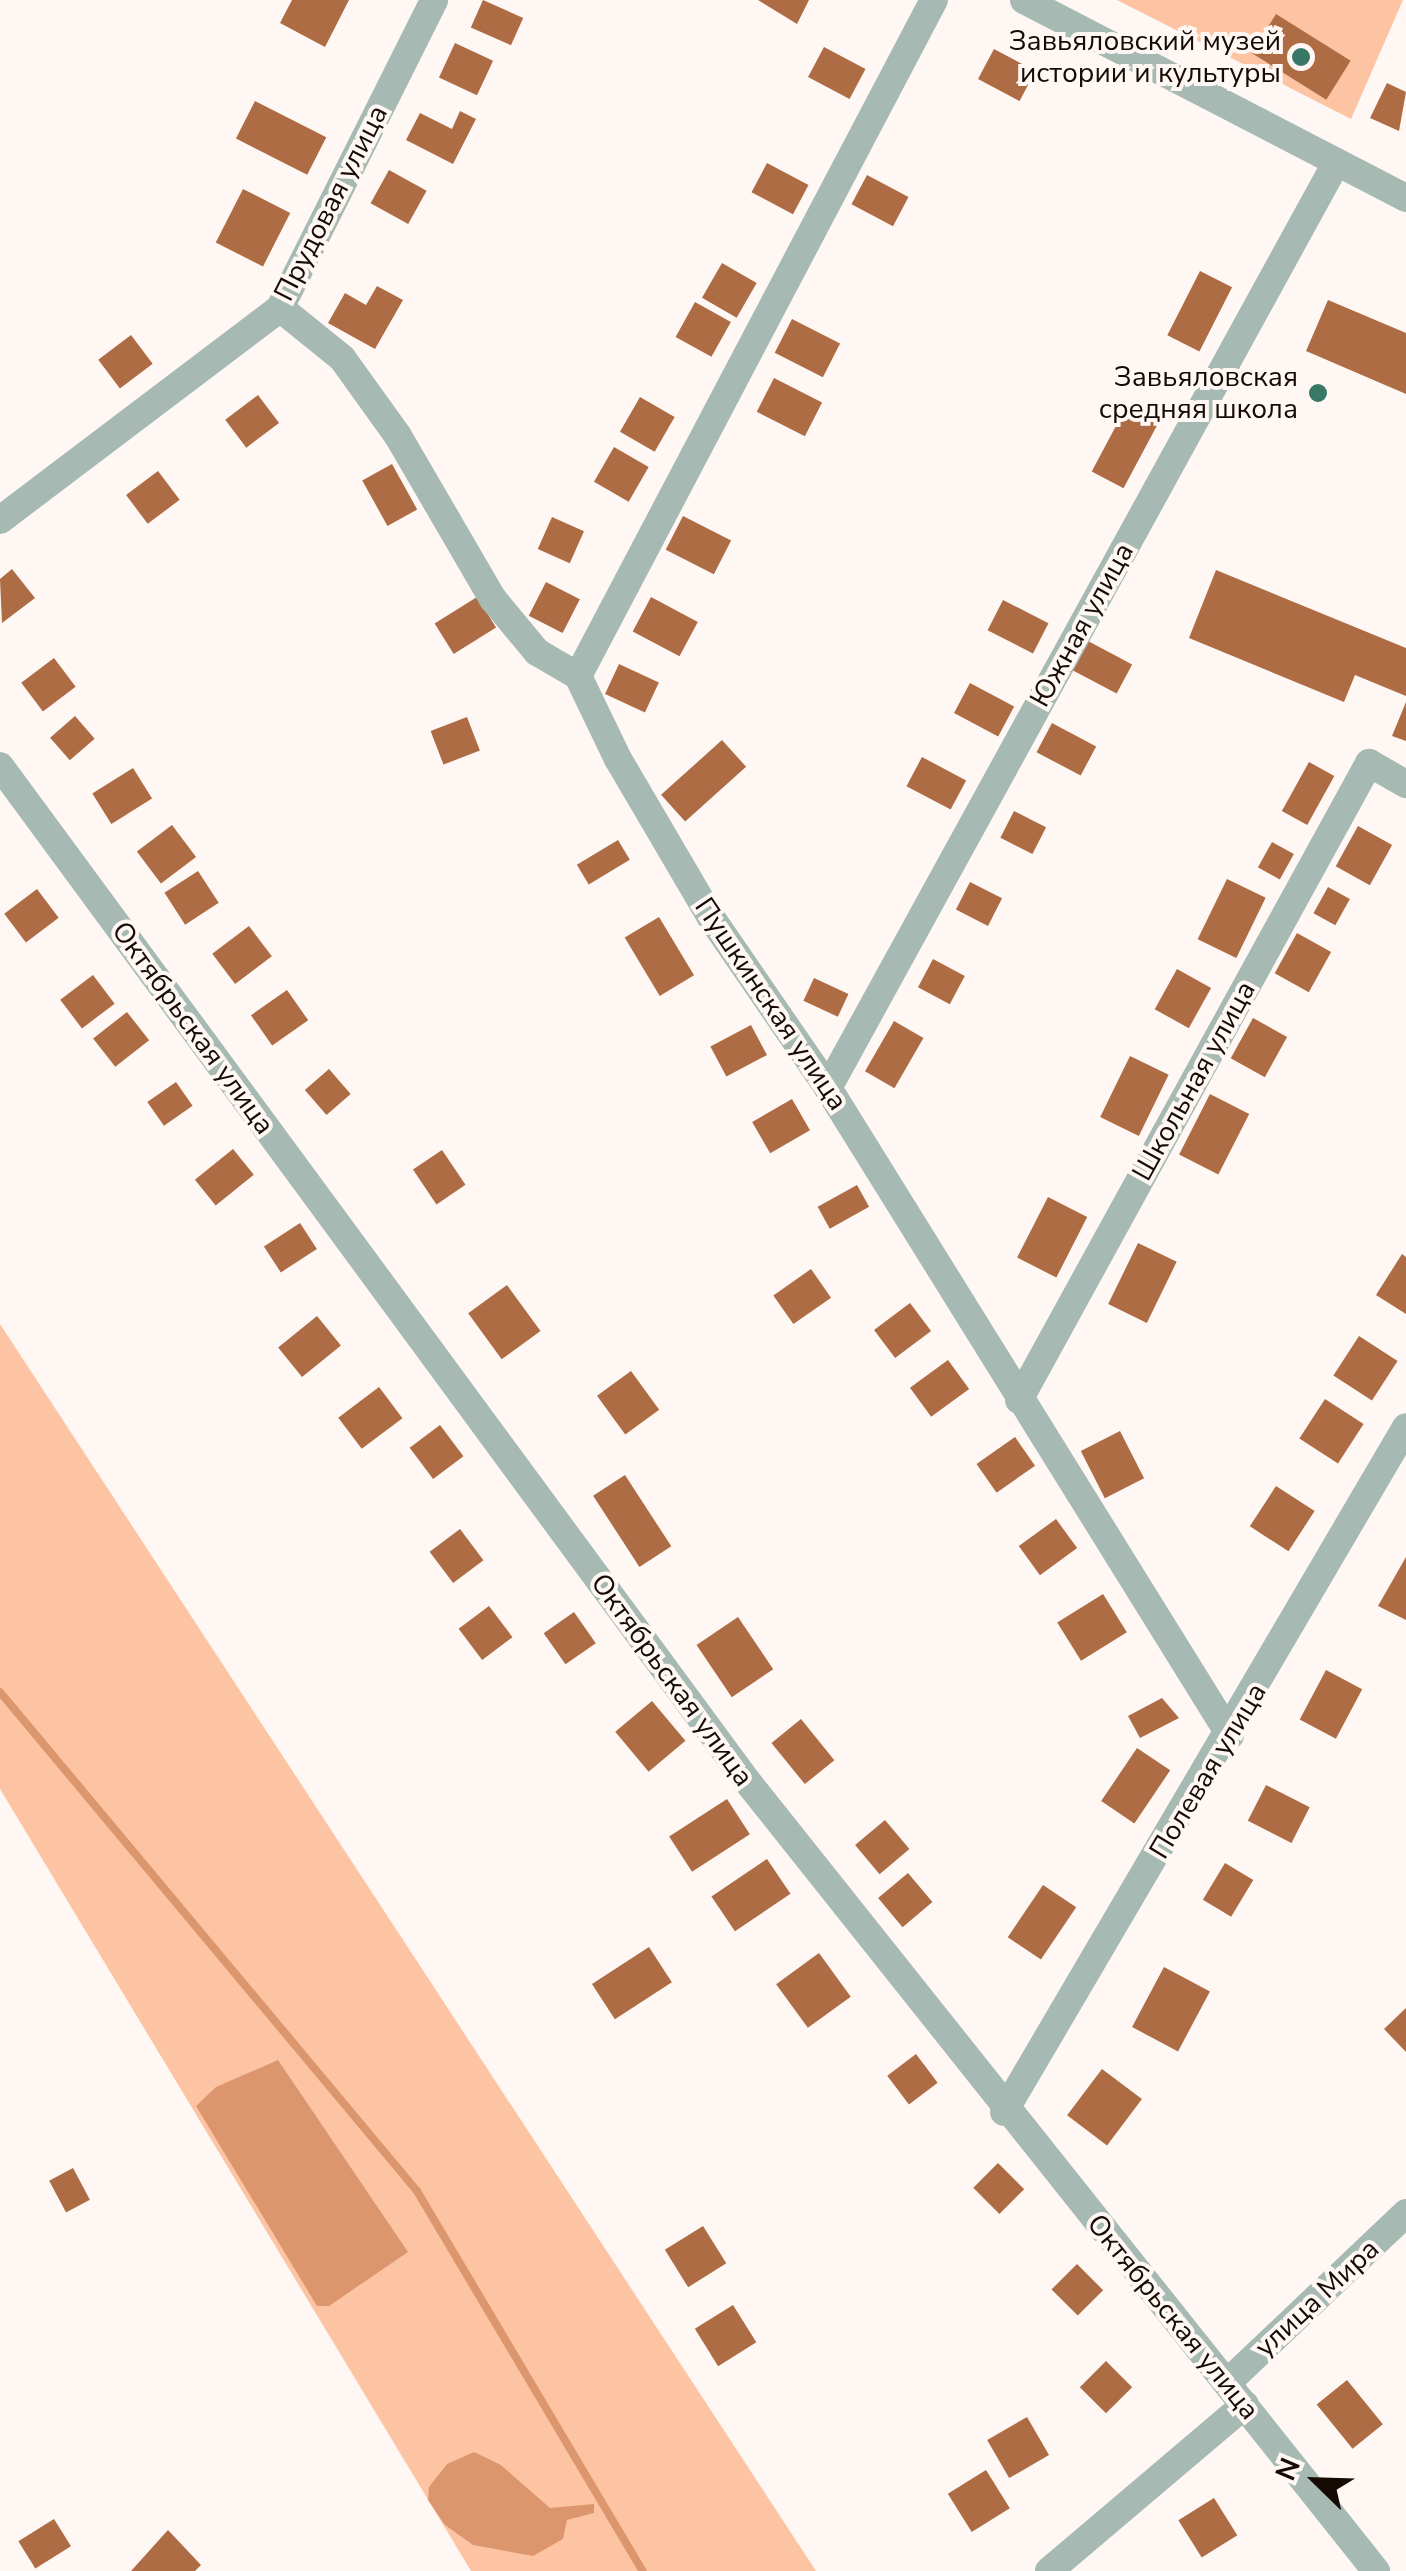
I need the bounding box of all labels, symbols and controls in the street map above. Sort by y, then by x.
place label: Завьяловский музей истории и культуры [1009,24,1281,90]
marker: Завьяловский музей истории и культуры [1290,46,1312,68]
street label: Прудовая улица [267,100,395,306]
place label: Завьяловская средняя школа [1099,360,1298,426]
marker: Завьяловская средняя школа [1307,382,1329,404]
street label: Южная улица [1023,537,1141,713]
street label: Пушкинская улица [687,891,855,1117]
street label: Октябрьская улица [105,915,281,1141]
street label: Школьная улица [1125,975,1263,1187]
street label: Октябрьская улица [584,1567,760,1793]
street label: Полевая улица [1142,1677,1274,1865]
street label: Октябрьская улица [1080,2207,1266,2427]
street label: улица Мира [1248,2232,1386,2364]
north arrow [1266,2431,1366,2531]
text: N [1267,2452,1310,2486]

